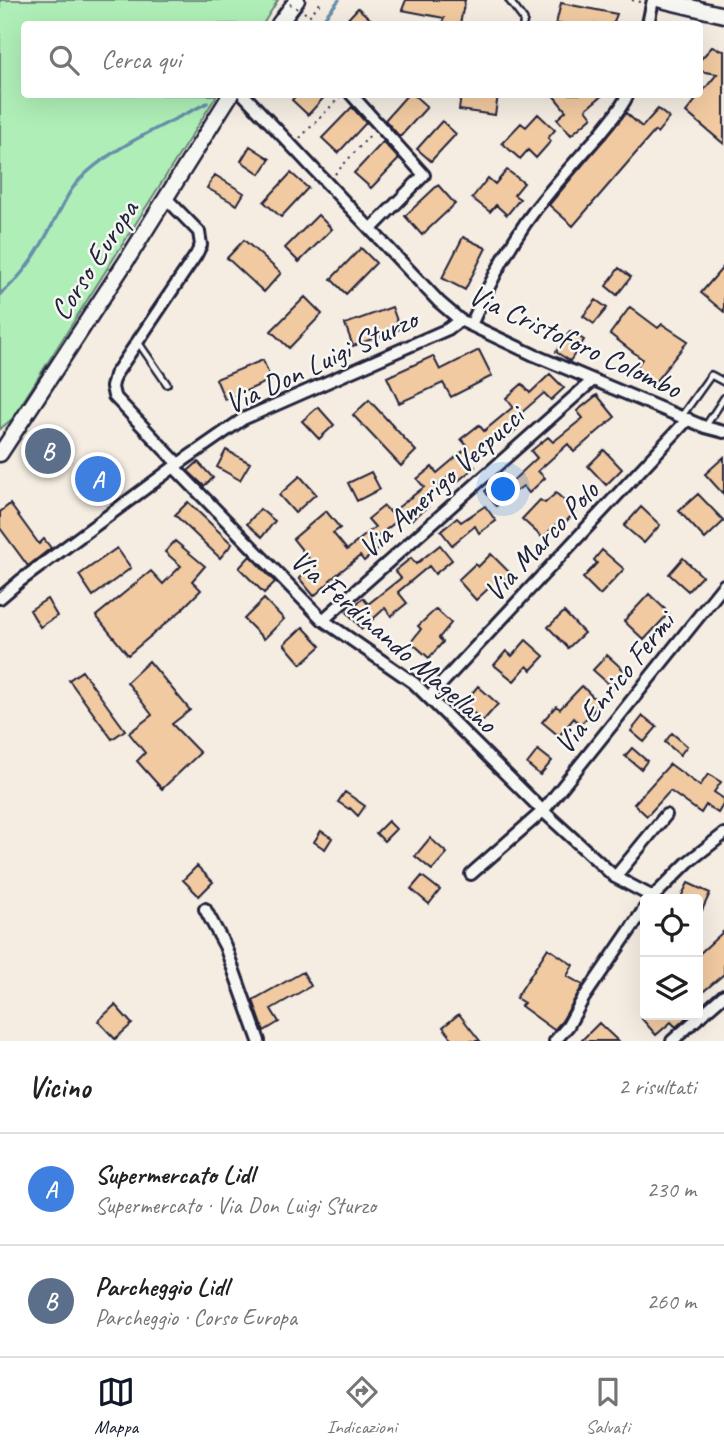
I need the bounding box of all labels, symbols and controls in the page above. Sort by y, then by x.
search box [21,21,703,98]
icon: search [45,41,83,79]
text: Cerca qui [101,43,181,76]
street label: Corso Europa [41,191,148,327]
street label: Via Cristoforo Colombo [463,275,689,407]
street label: Via Don Luigi Sturzo [219,298,426,422]
street label: Via Amerigo Vespucci [350,395,534,566]
pin: B [25,425,71,477]
pin: A [75,453,121,505]
street label: Via Marco Polo [475,471,608,610]
your location [486,472,520,506]
street label: Via Ferdinando Magellano [283,541,506,742]
street label: Via Enrico Fermi [545,602,685,762]
map controls [640,894,703,1020]
button: locate [640,894,703,957]
button: layers [640,957,703,1020]
text: Vicino [28,1068,90,1106]
text: 2 risultati [618,1072,696,1101]
text: Supermercato Lidl [95,1158,254,1191]
text: A [45,1175,57,1204]
text: 230 m [647,1175,696,1204]
text: Supermercato · Via Don Luigi Sturzo [95,1191,376,1220]
text: Parcheggio Lidl [95,1270,228,1303]
text: B [45,1287,57,1316]
text: 260 m [647,1287,696,1316]
text: Parcheggio · Corso Europa [95,1303,297,1332]
tab: Mappa [94,1373,138,1439]
tab: Indicazioni [327,1373,397,1439]
tab: Salvati [585,1373,630,1439]

